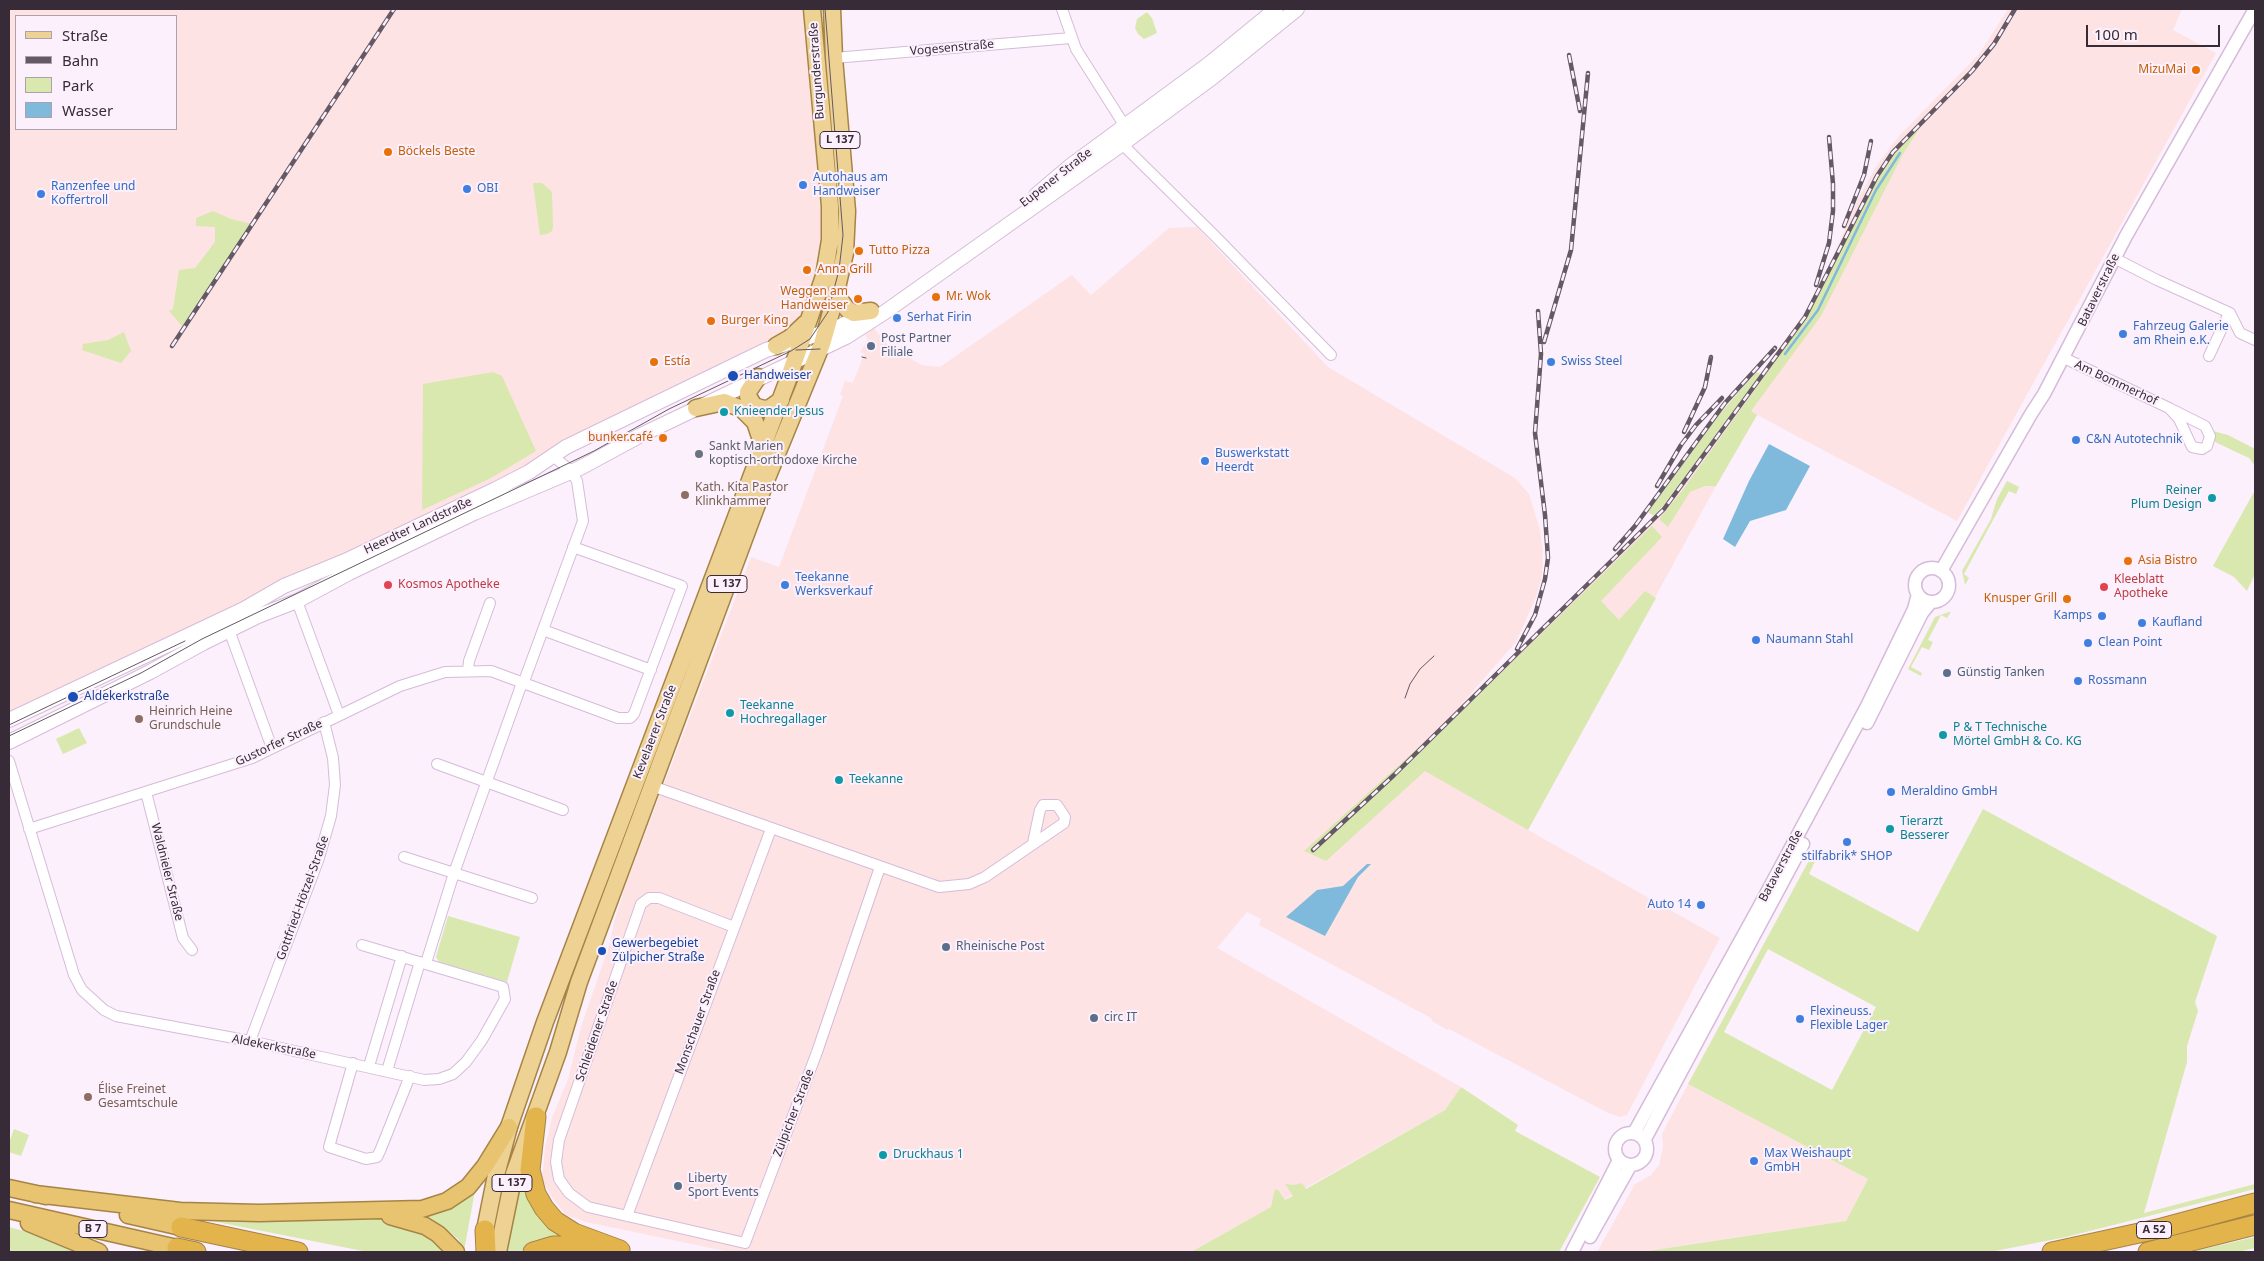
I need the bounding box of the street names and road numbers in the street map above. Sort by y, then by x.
street label: Burgunderstraße [806,22,828,120]
street label: Vogesenstraße [909,37,995,59]
road number: L 137 [820,132,860,148]
street label: Eupener Straße [1017,145,1095,211]
street label: Bataverstraße [2075,251,2123,329]
street label: Am Bommerhof [2072,357,2160,409]
street label: Heerdter Landstraße [362,495,474,557]
road number: L 137 [707,576,747,592]
street label: Kevelaerer Straße [630,683,680,781]
street label: Gustorfer Straße [233,717,325,769]
street label: Waldnieler Straße [148,822,186,922]
street label: Bataverstraße [1756,828,1806,904]
street label: Gottfried-Hötzel-Straße [274,834,332,962]
street label: Monschauer Straße [672,968,724,1076]
street label: Schleidener Straße [573,979,621,1083]
street label: Aldekerkstraße [231,1032,317,1062]
street label: Zülpicher Straße [771,1067,817,1159]
road number: L 137 [492,1174,532,1192]
road number: B 7 [79,1220,107,1238]
road number: A 52 [2136,1222,2172,1238]

